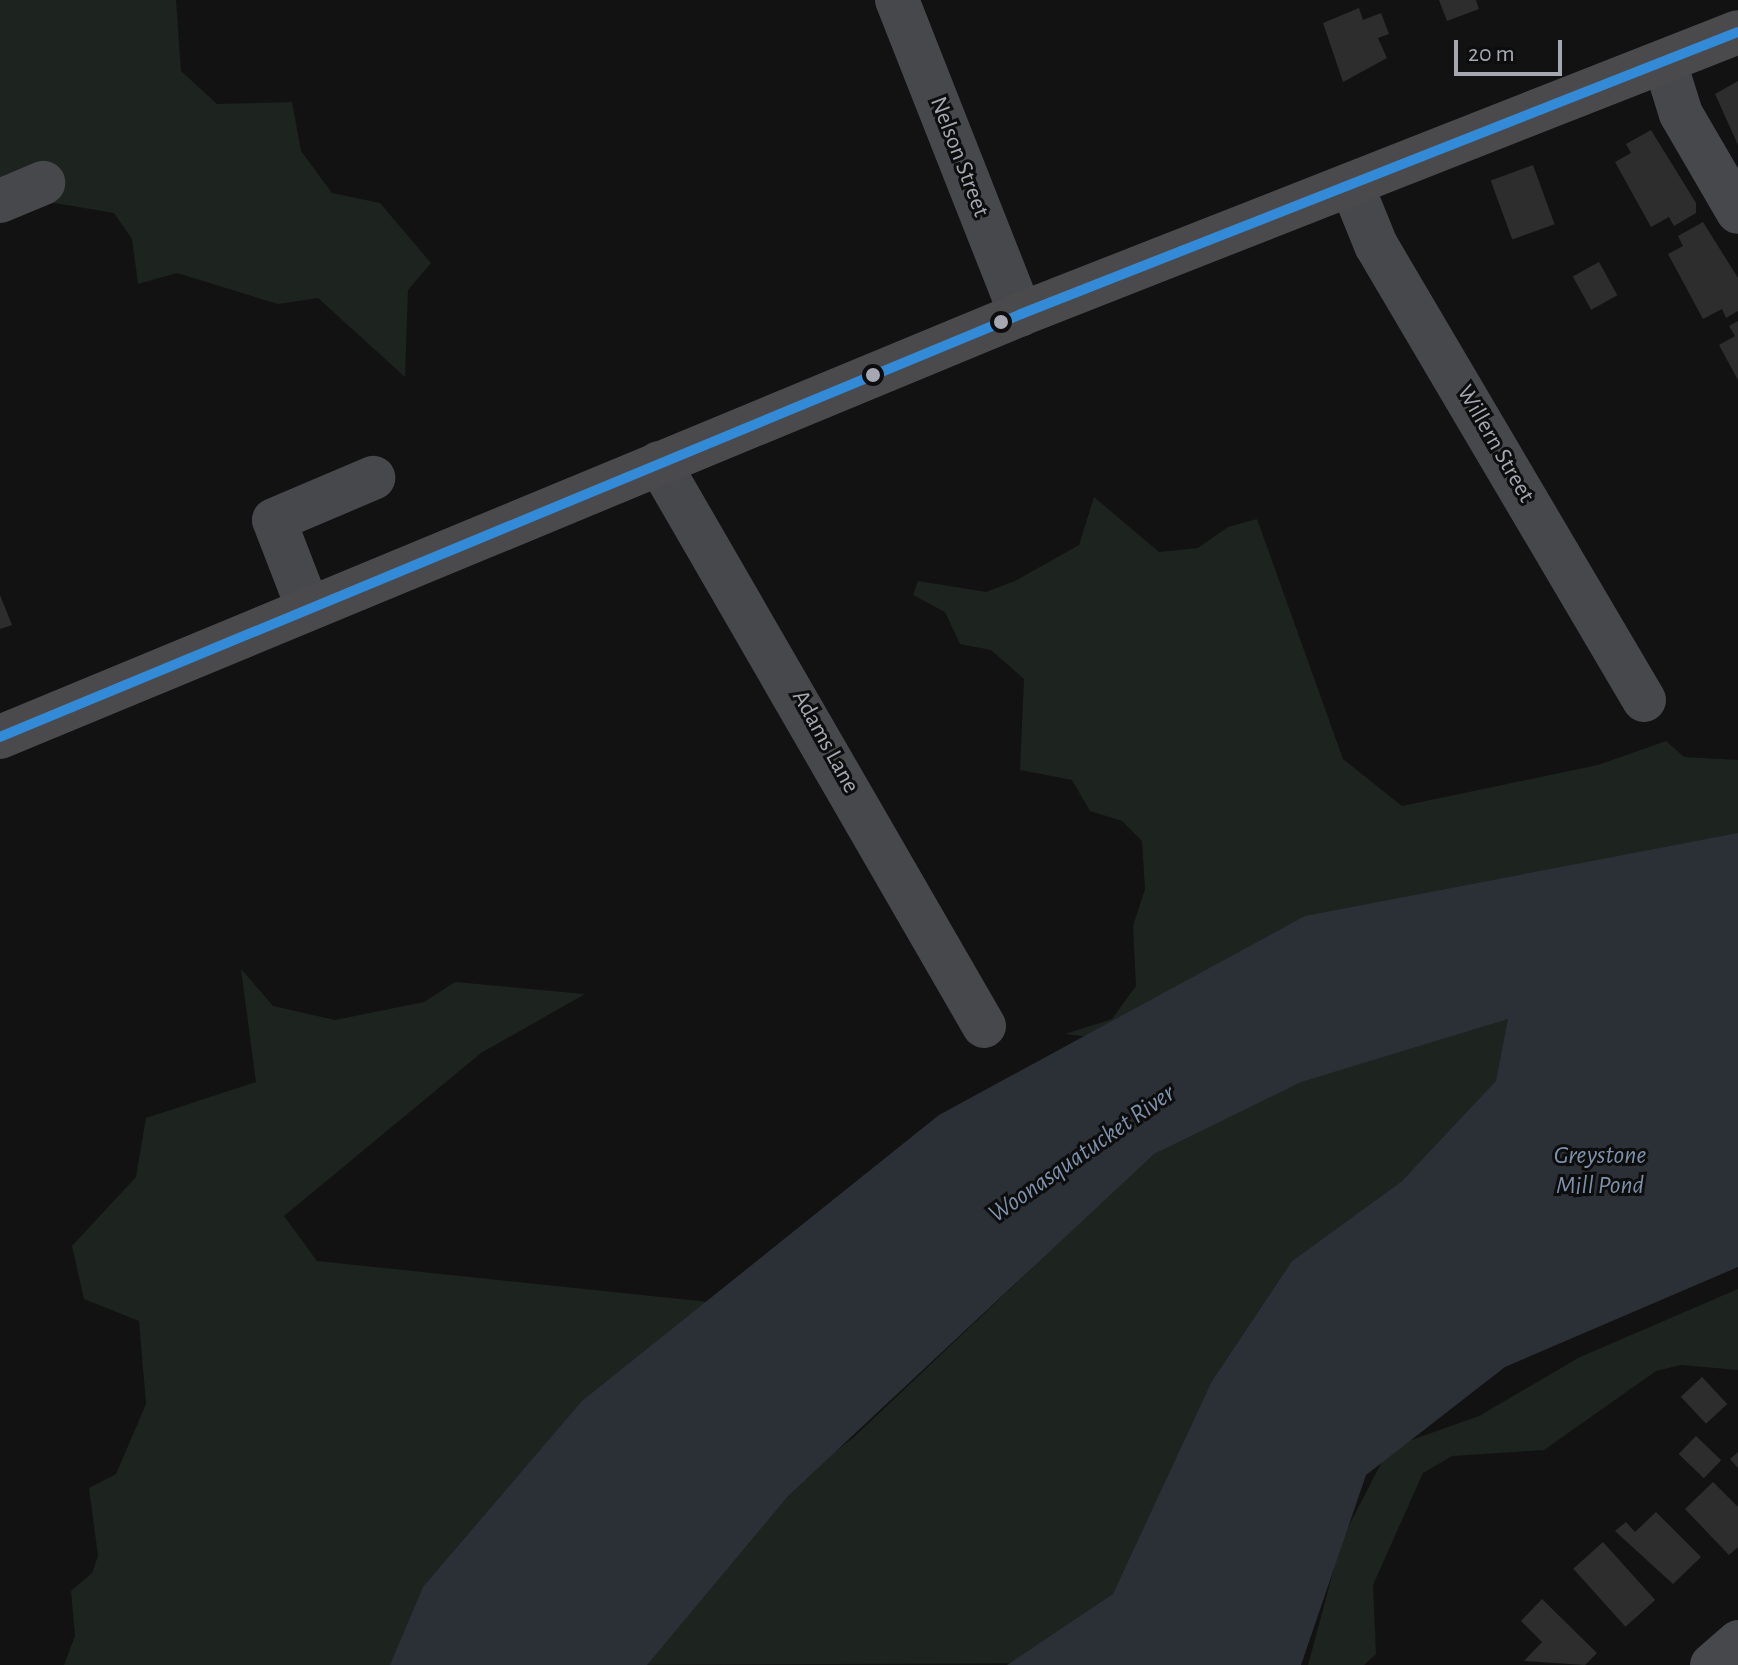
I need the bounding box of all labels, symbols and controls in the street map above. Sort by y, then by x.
scale bar [1458,24,1566,74]
text: 20 m [1468,42,1515,66]
street label: Nelson Street [923,93,995,221]
unlabelled marker [993,314,1009,330]
unlabelled marker [865,367,881,383]
street label: Willern Street [1450,380,1540,508]
street label: Adams Lane [785,686,865,798]
water label: Woonasquatucket River [983,1078,1181,1230]
water label: Greystone Mill Pond [1554,1140,1646,1202]

